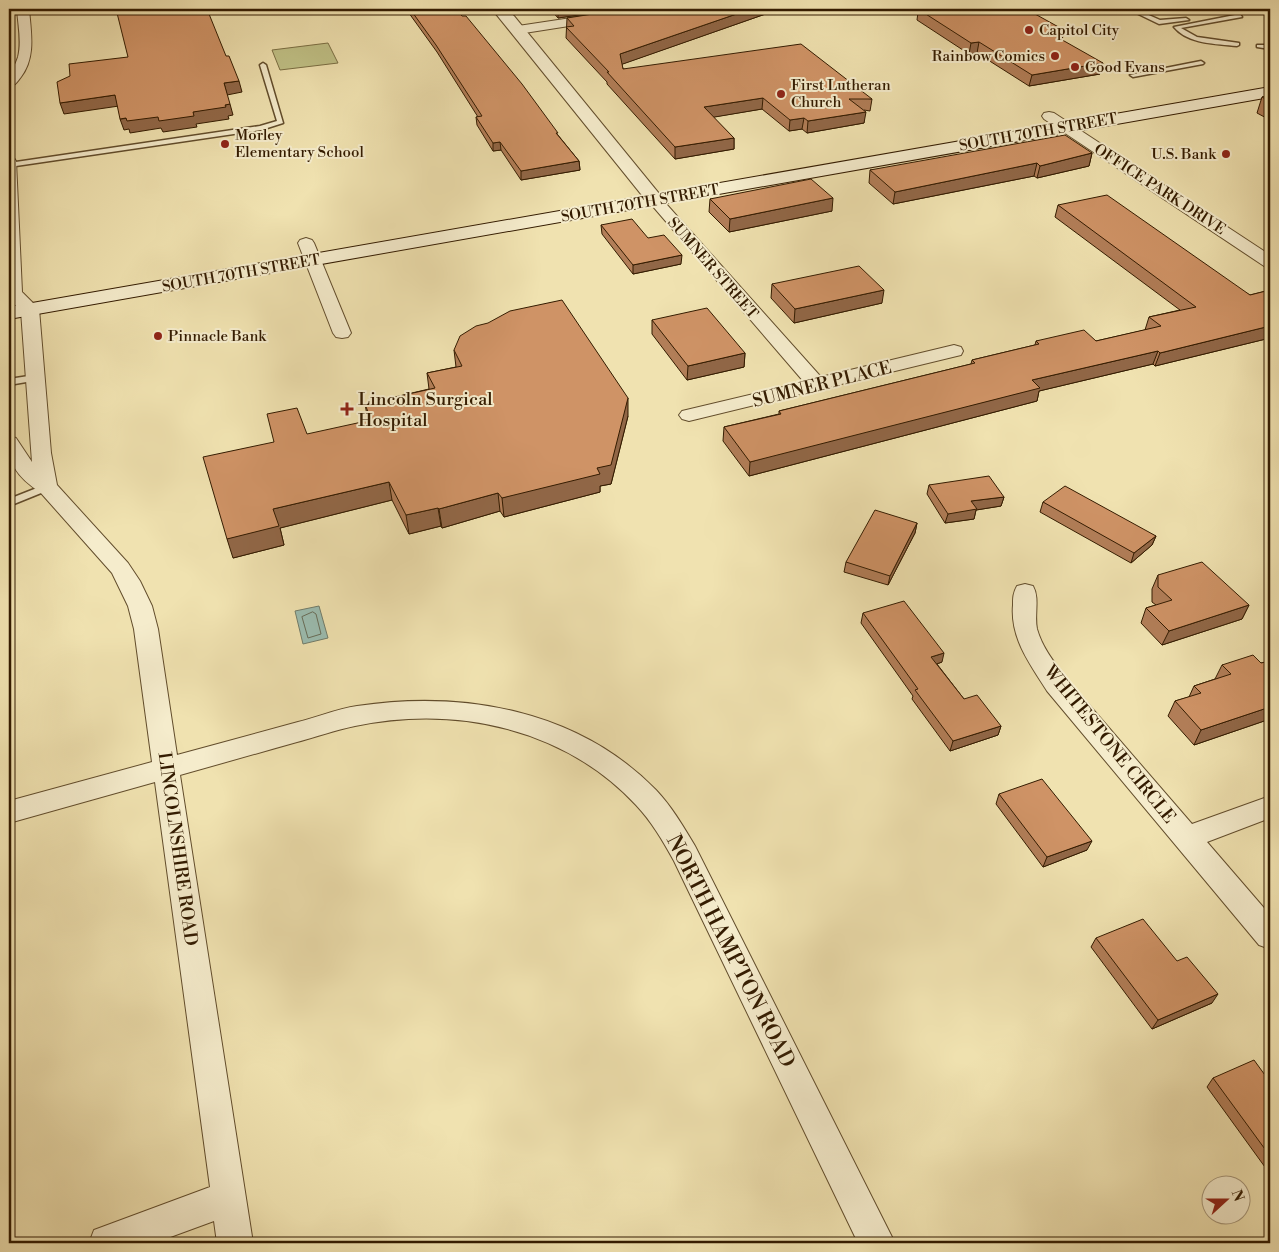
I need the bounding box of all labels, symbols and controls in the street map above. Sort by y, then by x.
place label: Capitol City [1039,21,1120,40]
marker: Capitol City [1023,24,1035,36]
place label: Rainbow Comics [932,47,1045,66]
marker: Rainbow Comics [1049,50,1061,62]
place label: Good Evans [1085,58,1165,77]
marker: Good Evans [1069,61,1081,73]
place label: First Lutheran Church [791,76,891,112]
marker: First Lutheran Church [775,88,787,100]
street label: SOUTH 70TH STREET [957,109,1119,156]
place label: Morley Elementary School [235,126,364,162]
marker: Morley Elementary School [219,138,231,150]
street label: OFFICE PARK DRIVE [1090,140,1229,239]
place label: U.S. Bank [1151,145,1217,164]
marker: U.S. Bank [1220,148,1232,160]
street label: SOUTH 70TH STREET [559,180,721,227]
street label: SUMNER STREET [663,214,762,323]
street label: SOUTH 70TH STREET [160,250,322,297]
place label: Pinnacle Bank [168,327,267,346]
marker: Pinnacle Bank [152,330,164,342]
street label: SUMNER PLACE [750,356,894,413]
place label: Lincoln Surgical Hospital [358,388,493,432]
marker: Lincoln Surgical Hospital [340,402,354,416]
street label: WHITESTONE CIRCLE [1038,660,1181,828]
street label: LINCOLNSHIRE ROAD [153,751,202,947]
street label: NORTH HAMPTON ROAD [660,831,800,1072]
north arrow [1202,1174,1252,1224]
text: N [1227,1187,1248,1204]

